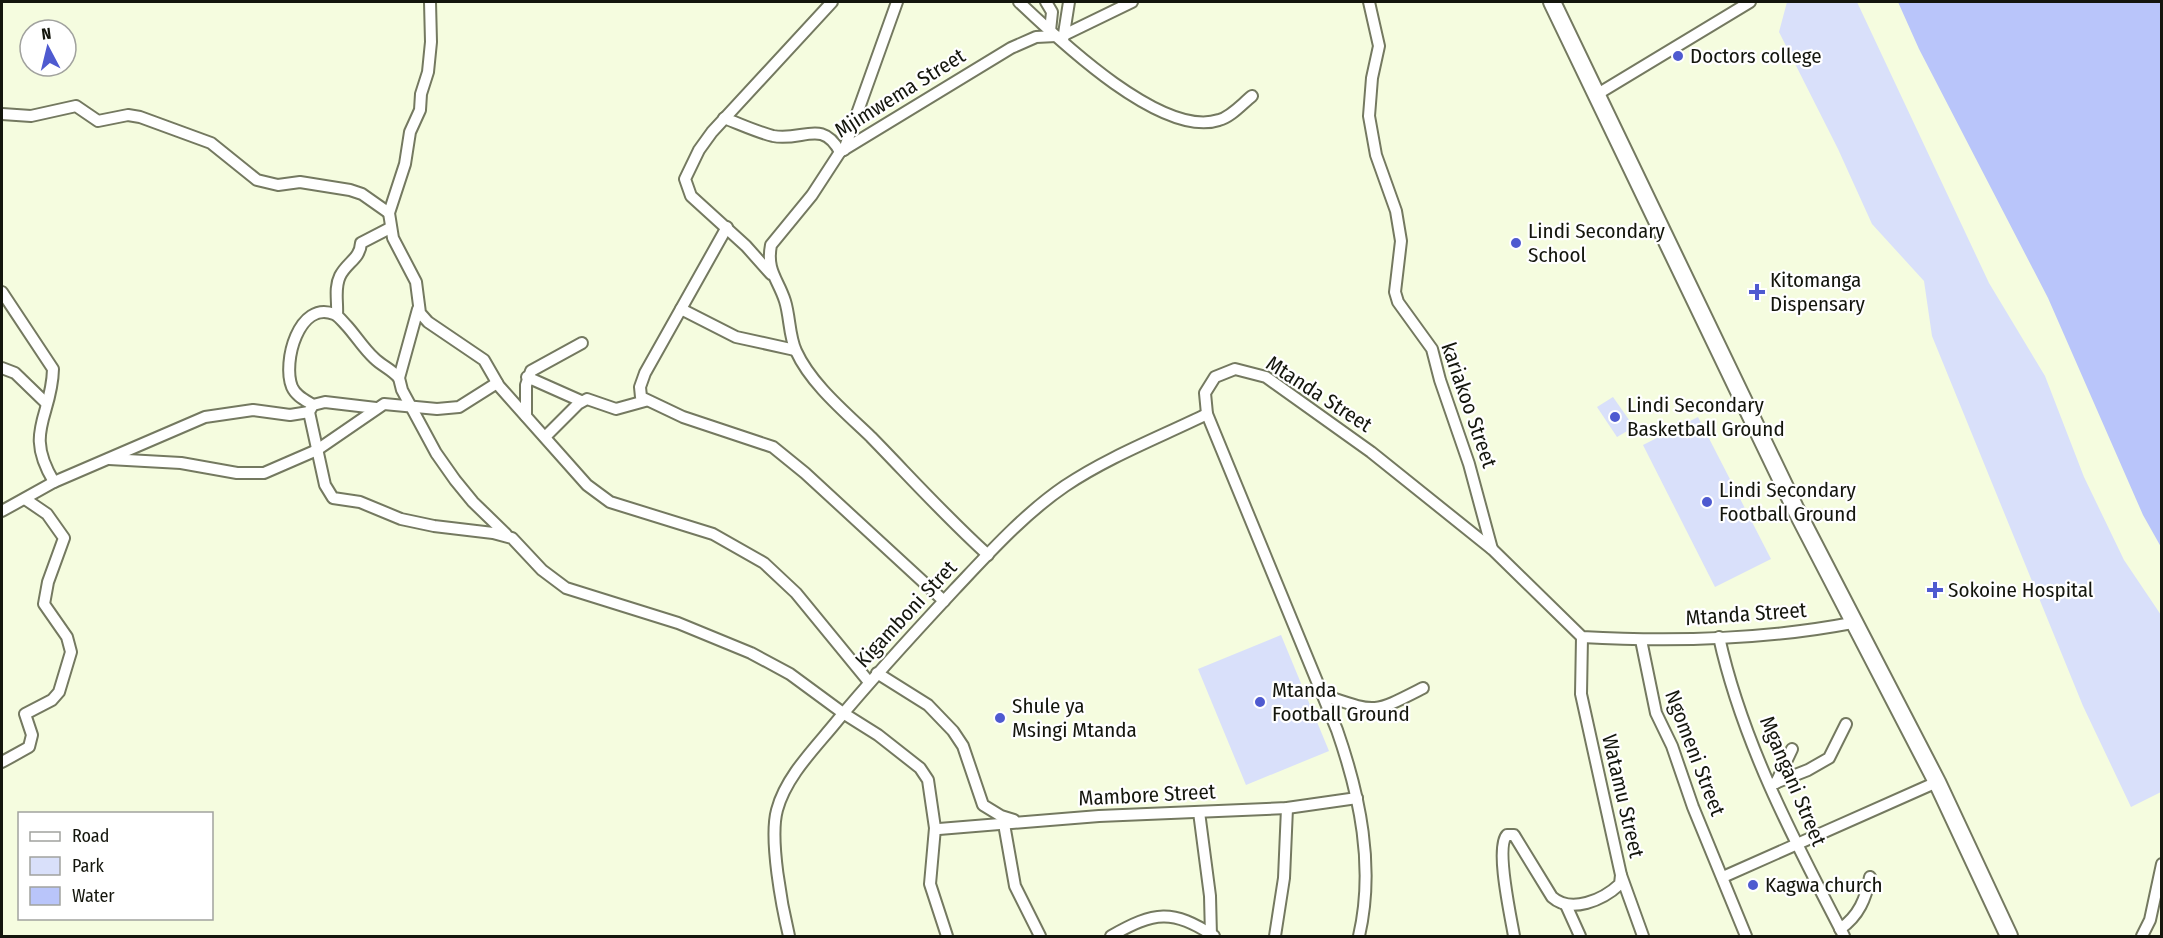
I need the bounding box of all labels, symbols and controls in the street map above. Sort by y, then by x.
north arrow [18,18,78,78]
text: N [40,24,52,44]
street label: Mjimwema Street [830,42,970,143]
place label: Doctors college [1690,43,1822,69]
marker: Doctors college [1671,49,1685,63]
place label: Lindi Secondary School [1528,218,1666,268]
marker: Lindi Secondary School [1509,236,1523,250]
place label: Kitomanga Dispensary [1770,267,1866,317]
marker: Kitomanga Dispensary [1748,283,1766,301]
street label: kariakoo Street [1435,339,1503,471]
street label: Mtanda Street [1261,350,1377,438]
place label: Lindi Secondary Basketball Ground [1627,392,1785,442]
marker: Lindi Secondary Basketball Ground [1608,410,1622,424]
place label: Lindi Secondary Football Ground [1719,477,1857,527]
marker: Lindi Secondary Football Ground [1700,495,1714,509]
street label: Kigamboni Stret [850,555,962,673]
place label: Sokoine Hospital [1948,577,2094,603]
marker: Sokoine Hospital [1926,581,1944,599]
street label: Mtanda Street [1685,597,1807,631]
place label: Mtanda Football Ground [1272,677,1410,727]
street label: Ngomeni Street [1659,686,1731,820]
place label: Shule ya Msingi Mtanda [1012,693,1137,743]
marker: Mtanda Football Ground [1253,695,1267,709]
marker: Shule ya Msingi Mtanda [993,711,1007,725]
street label: Mgangani Street [1754,712,1832,850]
street label: Watamu Street [1596,732,1650,860]
street label: Mambore Street [1078,778,1216,812]
legend [18,812,213,920]
text: Road [72,825,109,847]
text: Park [72,855,105,877]
place label: Kagwa church [1765,872,1882,898]
marker: Kagwa church [1746,878,1760,892]
text: Water [72,885,115,907]

